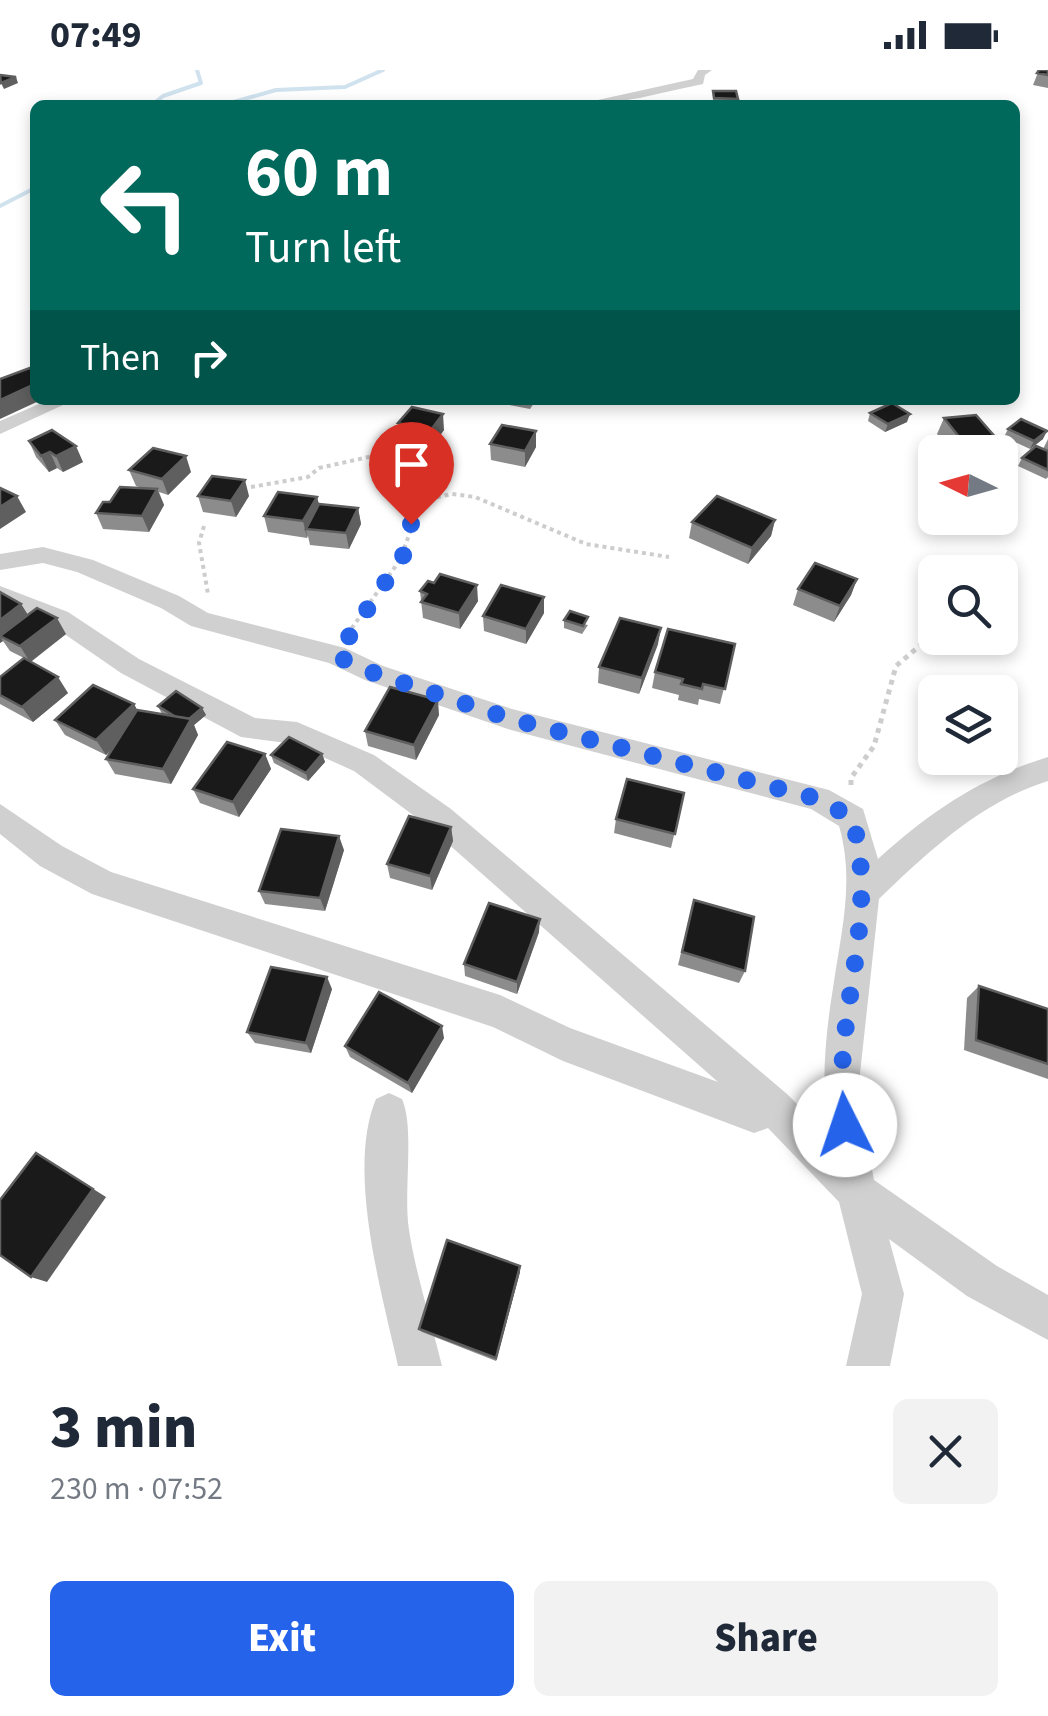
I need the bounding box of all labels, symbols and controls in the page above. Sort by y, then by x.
text: 07:49 [50,8,142,62]
text: 60 m [245,123,393,223]
icon: left [80,140,210,270]
text: Turn left [245,216,401,280]
icon: right [181,330,236,385]
text: Then [80,331,161,385]
pin [369,422,454,525]
north arrow [918,435,1018,535]
map controls [918,435,1018,775]
icon: arrive [384,437,439,492]
button: search [918,555,1018,655]
button: layers [918,675,1018,775]
position arrow [793,1073,897,1177]
text: 3 min [50,1386,197,1471]
button: close [893,1399,998,1504]
text: 230 m · 07:52 [50,1466,223,1512]
button: Exit [50,1581,514,1696]
button: Share [534,1581,998,1696]

